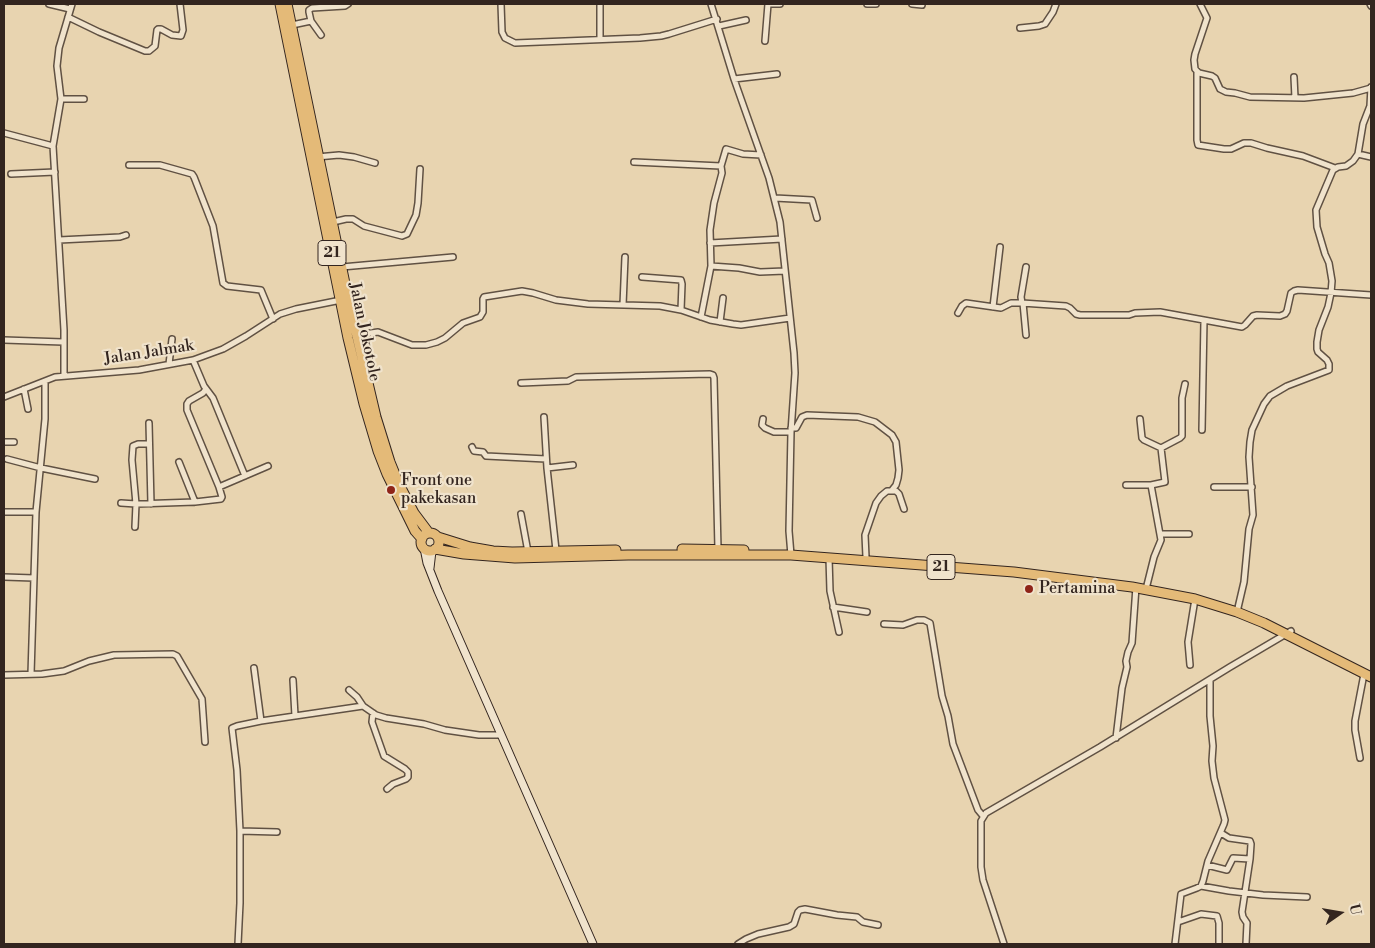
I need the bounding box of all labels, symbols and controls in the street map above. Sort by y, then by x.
road number: 21 [318,240,346,266]
street label: Jalan Jokotole [344,281,384,383]
street label: Jalan Jalmak [103,336,195,370]
place label: Front one pakekasan [401,471,476,509]
marker: Front one pakekasan [385,484,397,496]
road number: 21 [927,554,955,580]
place label: Pertamina [1039,579,1115,599]
marker: Pertamina [1023,583,1035,595]
north arrow [1315,888,1365,938]
text: U [1345,902,1365,917]

